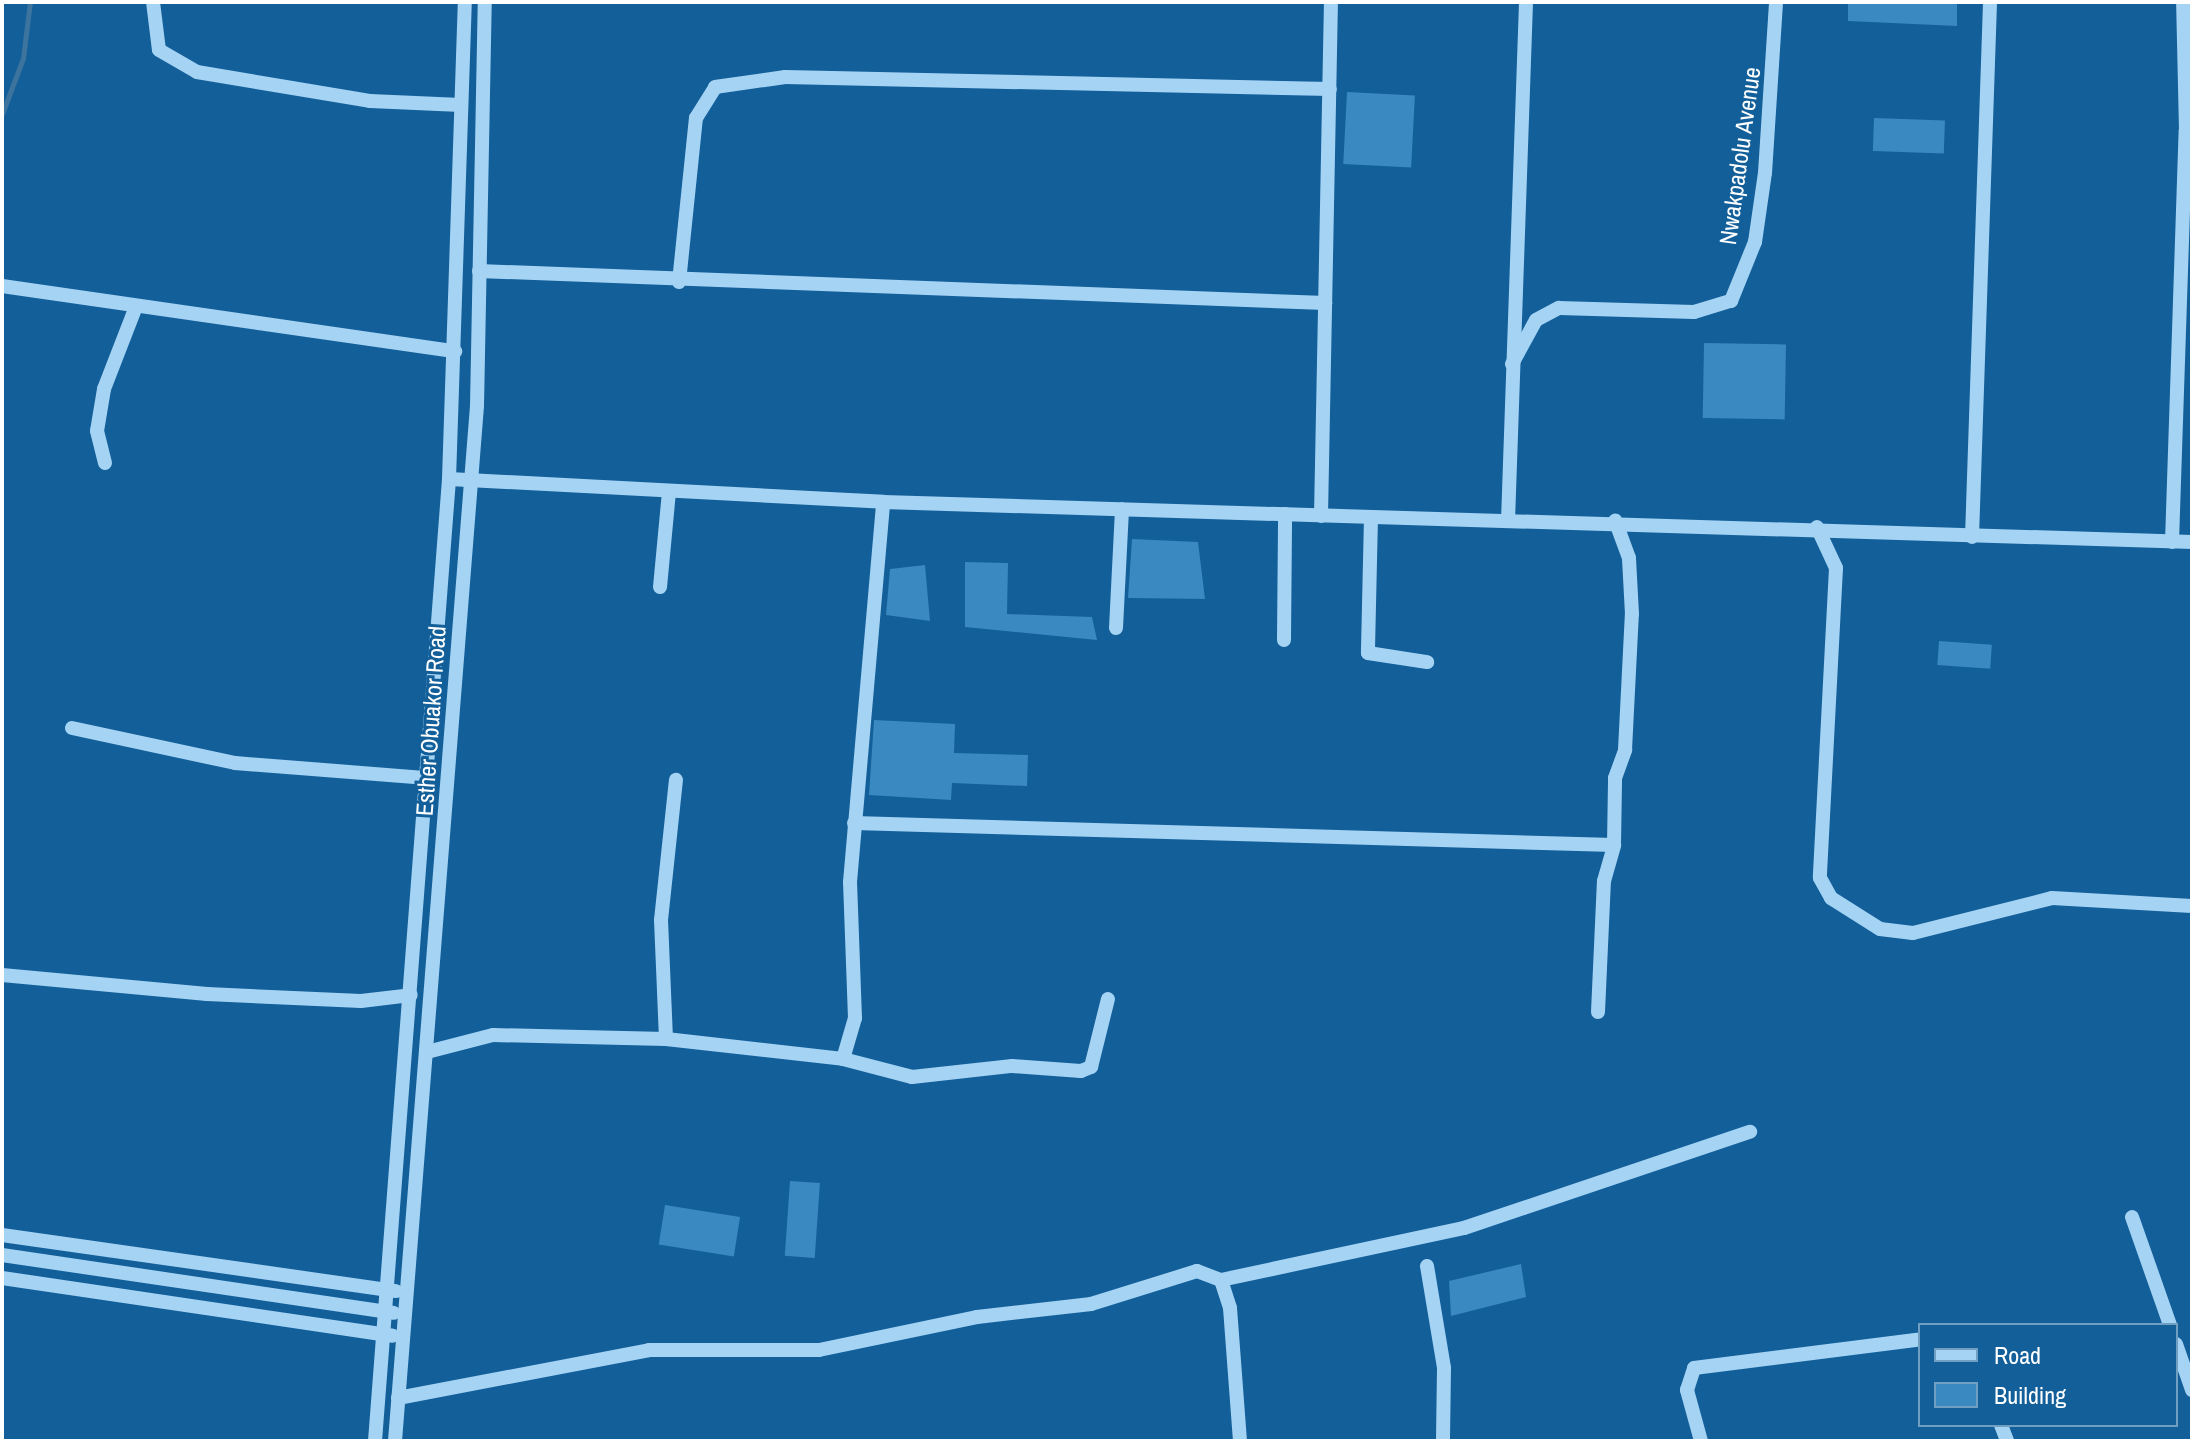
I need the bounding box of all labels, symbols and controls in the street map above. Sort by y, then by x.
street label: Nwakpadolu Avenue [1713,65,1767,247]
street label: Esther Obuakor Road [410,625,452,817]
legend [1918,1323,2178,1427]
text: Road [1994,1339,2041,1371]
text: Building [1994,1379,2066,1411]

